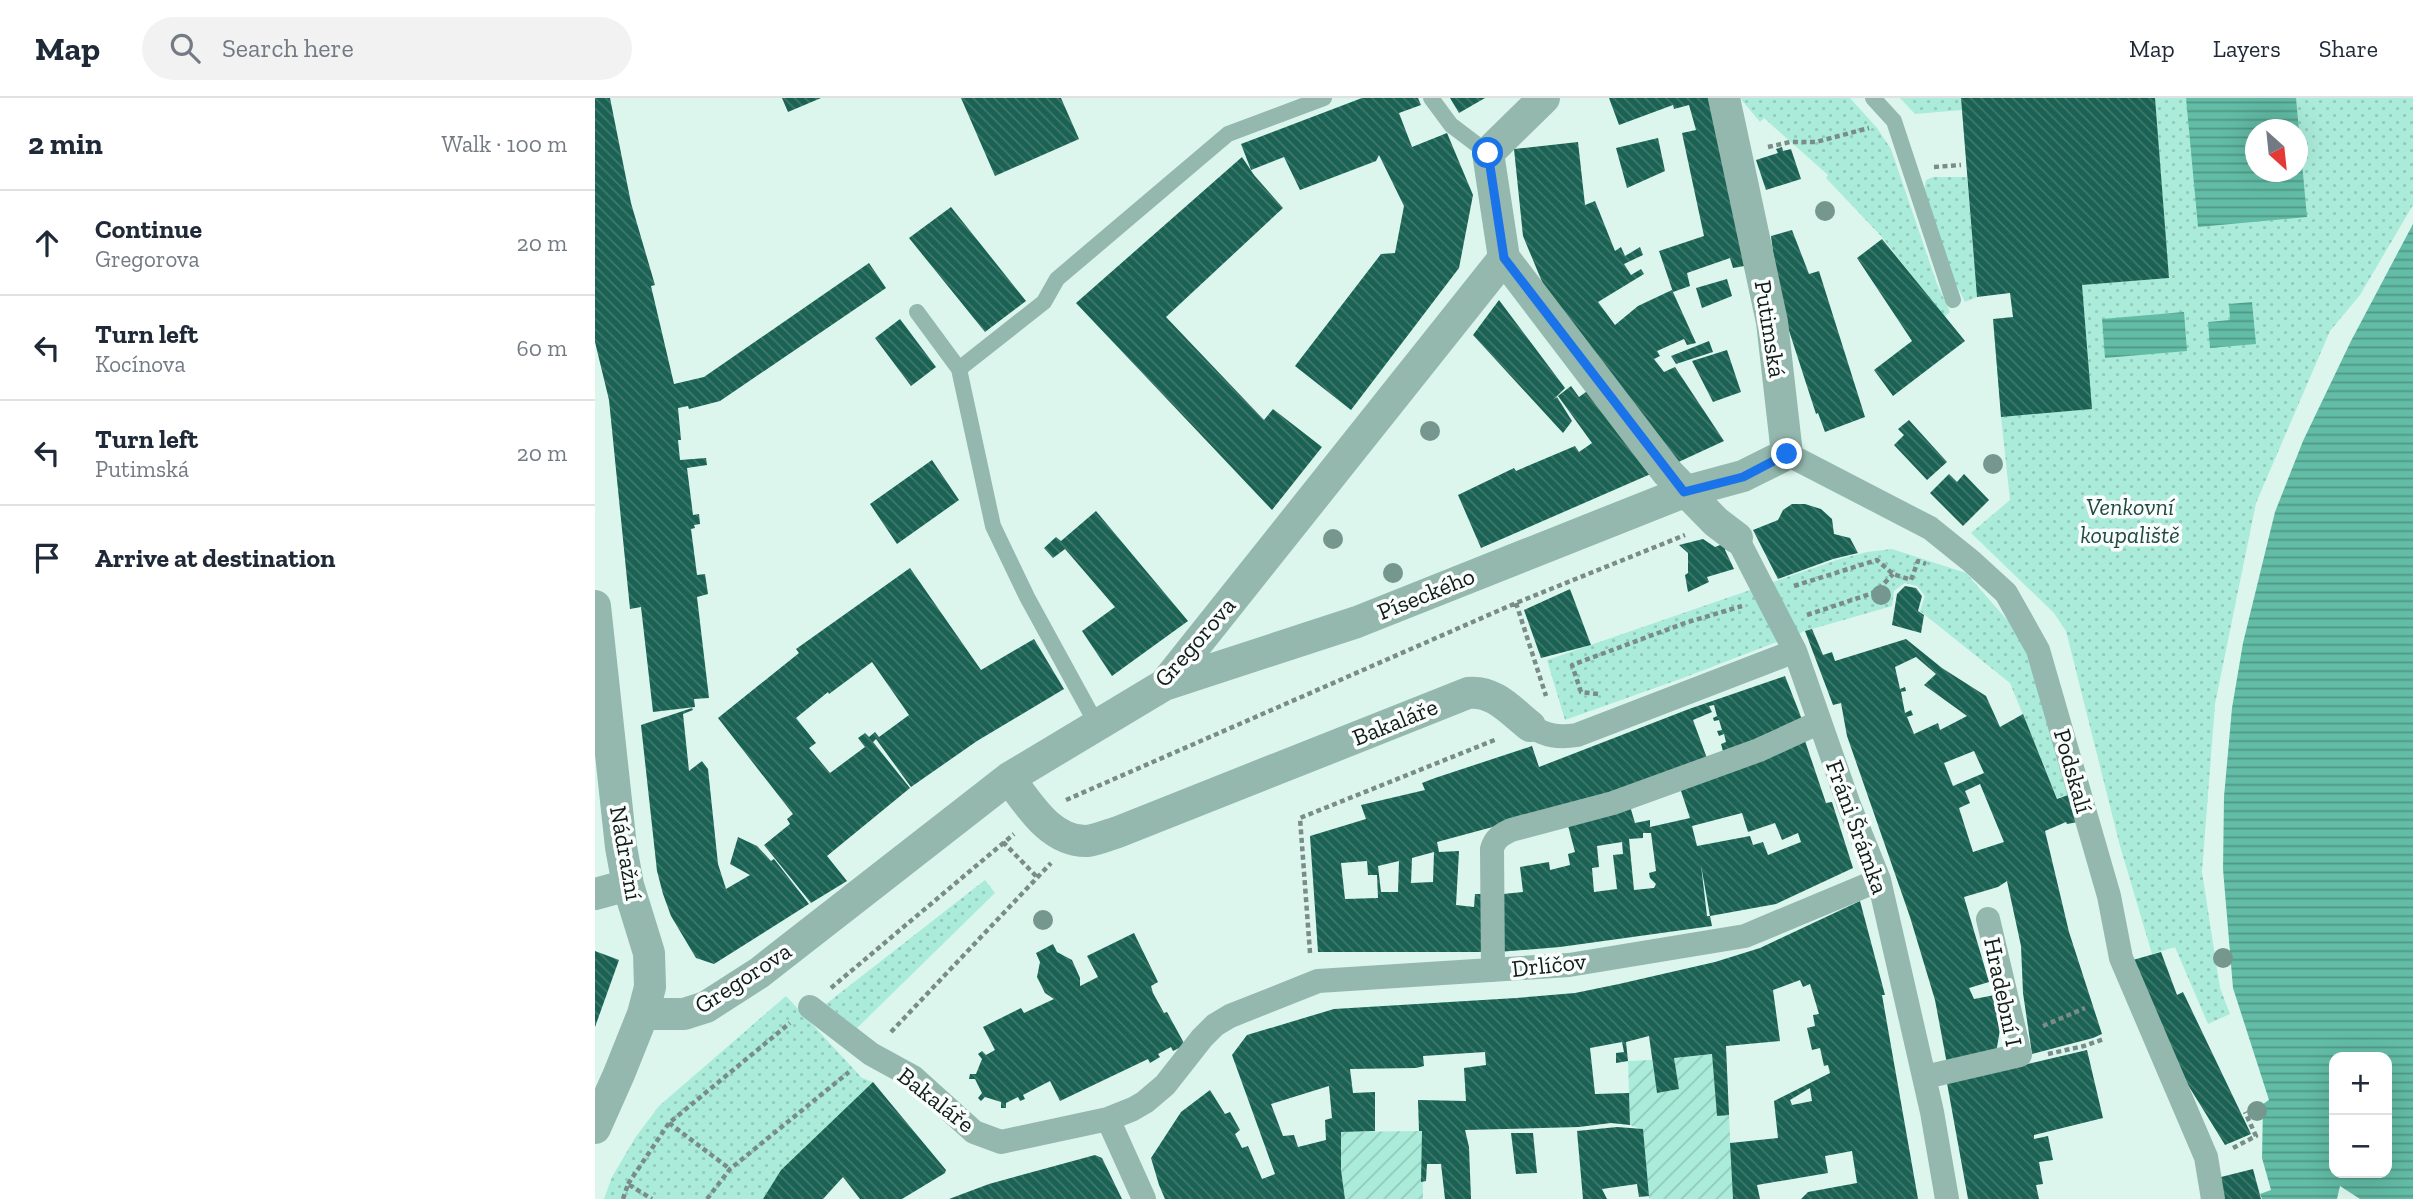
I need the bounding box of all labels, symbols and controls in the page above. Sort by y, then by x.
search box [142,17,632,80]
text: Map [35,29,100,68]
icon: search [166,29,204,67]
text: Search here [222,32,354,64]
text: Map [2129,34,2175,63]
text: Layers [2213,34,2281,63]
text: Share [2319,34,2378,63]
north arrow [2245,119,2308,182]
text: 2 min [28,126,103,162]
text: Walk · 100 m [441,130,567,158]
route start [1472,137,1503,168]
text: Continue [95,213,202,245]
icon: ahead [28,224,66,262]
text: 20 m [517,229,567,257]
text: Gregorova [95,245,200,273]
street label: Putimská [1748,278,1793,380]
text: Turn left [95,318,198,350]
icon: left [28,329,66,367]
text: 60 m [516,334,567,362]
text: Kocínova [95,350,186,378]
text: Turn left [95,423,198,455]
icon: left [28,434,66,472]
route end [1771,438,1802,469]
text: 20 m [517,439,567,467]
text: Putimská [95,455,189,483]
park label: Venkovní koupaliště [2080,492,2180,549]
icon: arrive [28,539,66,577]
text: Arrive at destination [95,542,335,574]
street label: Píseckého [1373,561,1479,626]
street label: Gregorova [1148,591,1242,692]
street label: Bakaláře [1348,691,1442,752]
street label: Podskalí [2048,725,2099,817]
street label: Fráni Šrámka [1820,756,1895,898]
street label: Nádražní [604,804,649,903]
street label: Gregorova [689,935,797,1019]
street label: Hradební I [1978,935,2029,1049]
street label: Drlíčov [1510,946,1588,983]
map controls [2329,1052,2392,1178]
button: + [2329,1052,2392,1115]
street label: Bakaláře [892,1061,980,1139]
button: − [2329,1115,2392,1178]

